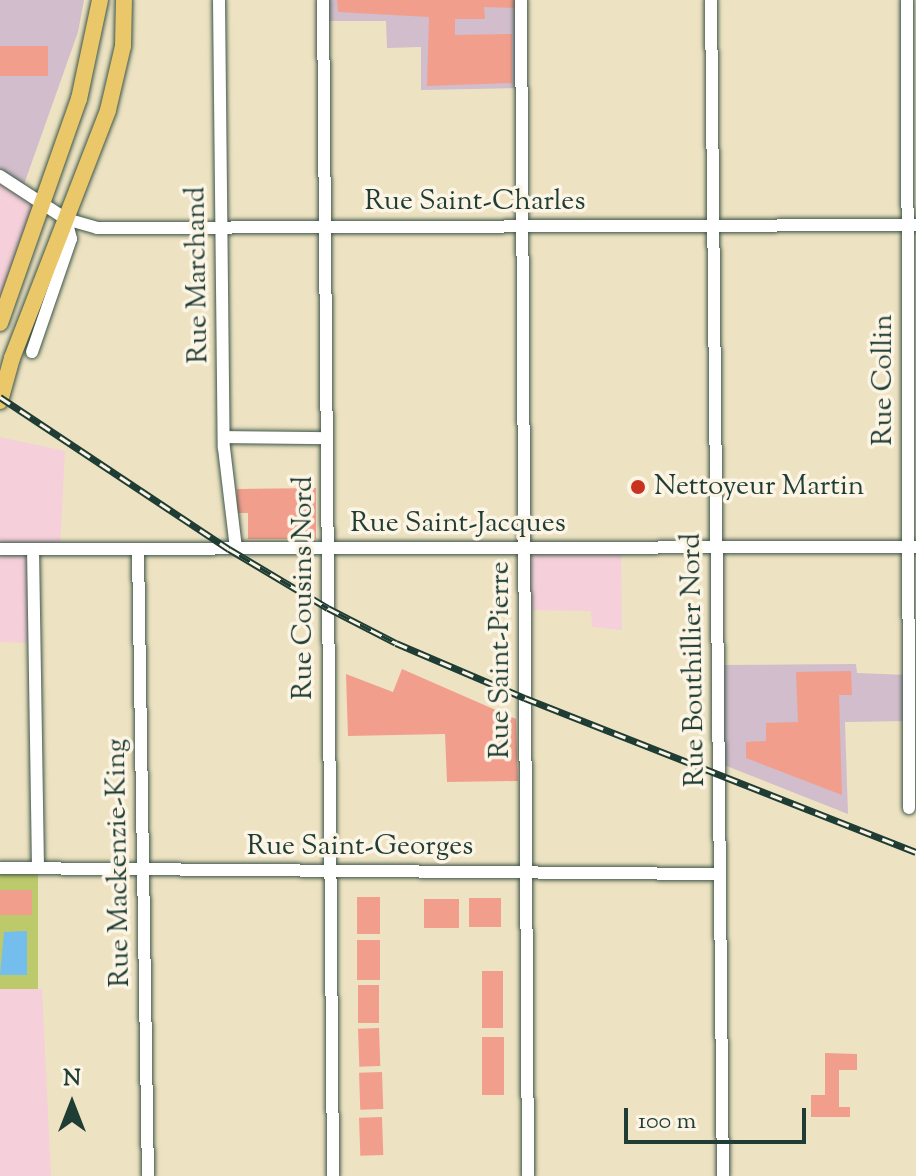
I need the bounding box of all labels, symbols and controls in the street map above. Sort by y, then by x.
street label: Rue Saint-Charles [365,185,585,219]
street label: Rue Marchand [180,186,216,364]
street label: Rue Collin [867,314,901,446]
place label: Nettoyeur Martin [654,470,864,504]
street label: Rue Cousins Nord [287,476,321,700]
marker: Nettoyeur Martin [629,478,647,496]
street label: Rue Saint-Jacques [350,507,566,541]
street label: Rue Bouthillier Nord [675,533,713,787]
street label: Rue Saint-Pierre [484,561,518,759]
street label: Rue Mackenzie-King [100,738,138,988]
street label: Rue Saint-Georges [247,830,473,864]
north arrow [32,1064,112,1144]
text: N [63,1064,81,1096]
scale bar [628,1092,810,1142]
text: 100 m [638,1105,696,1139]

